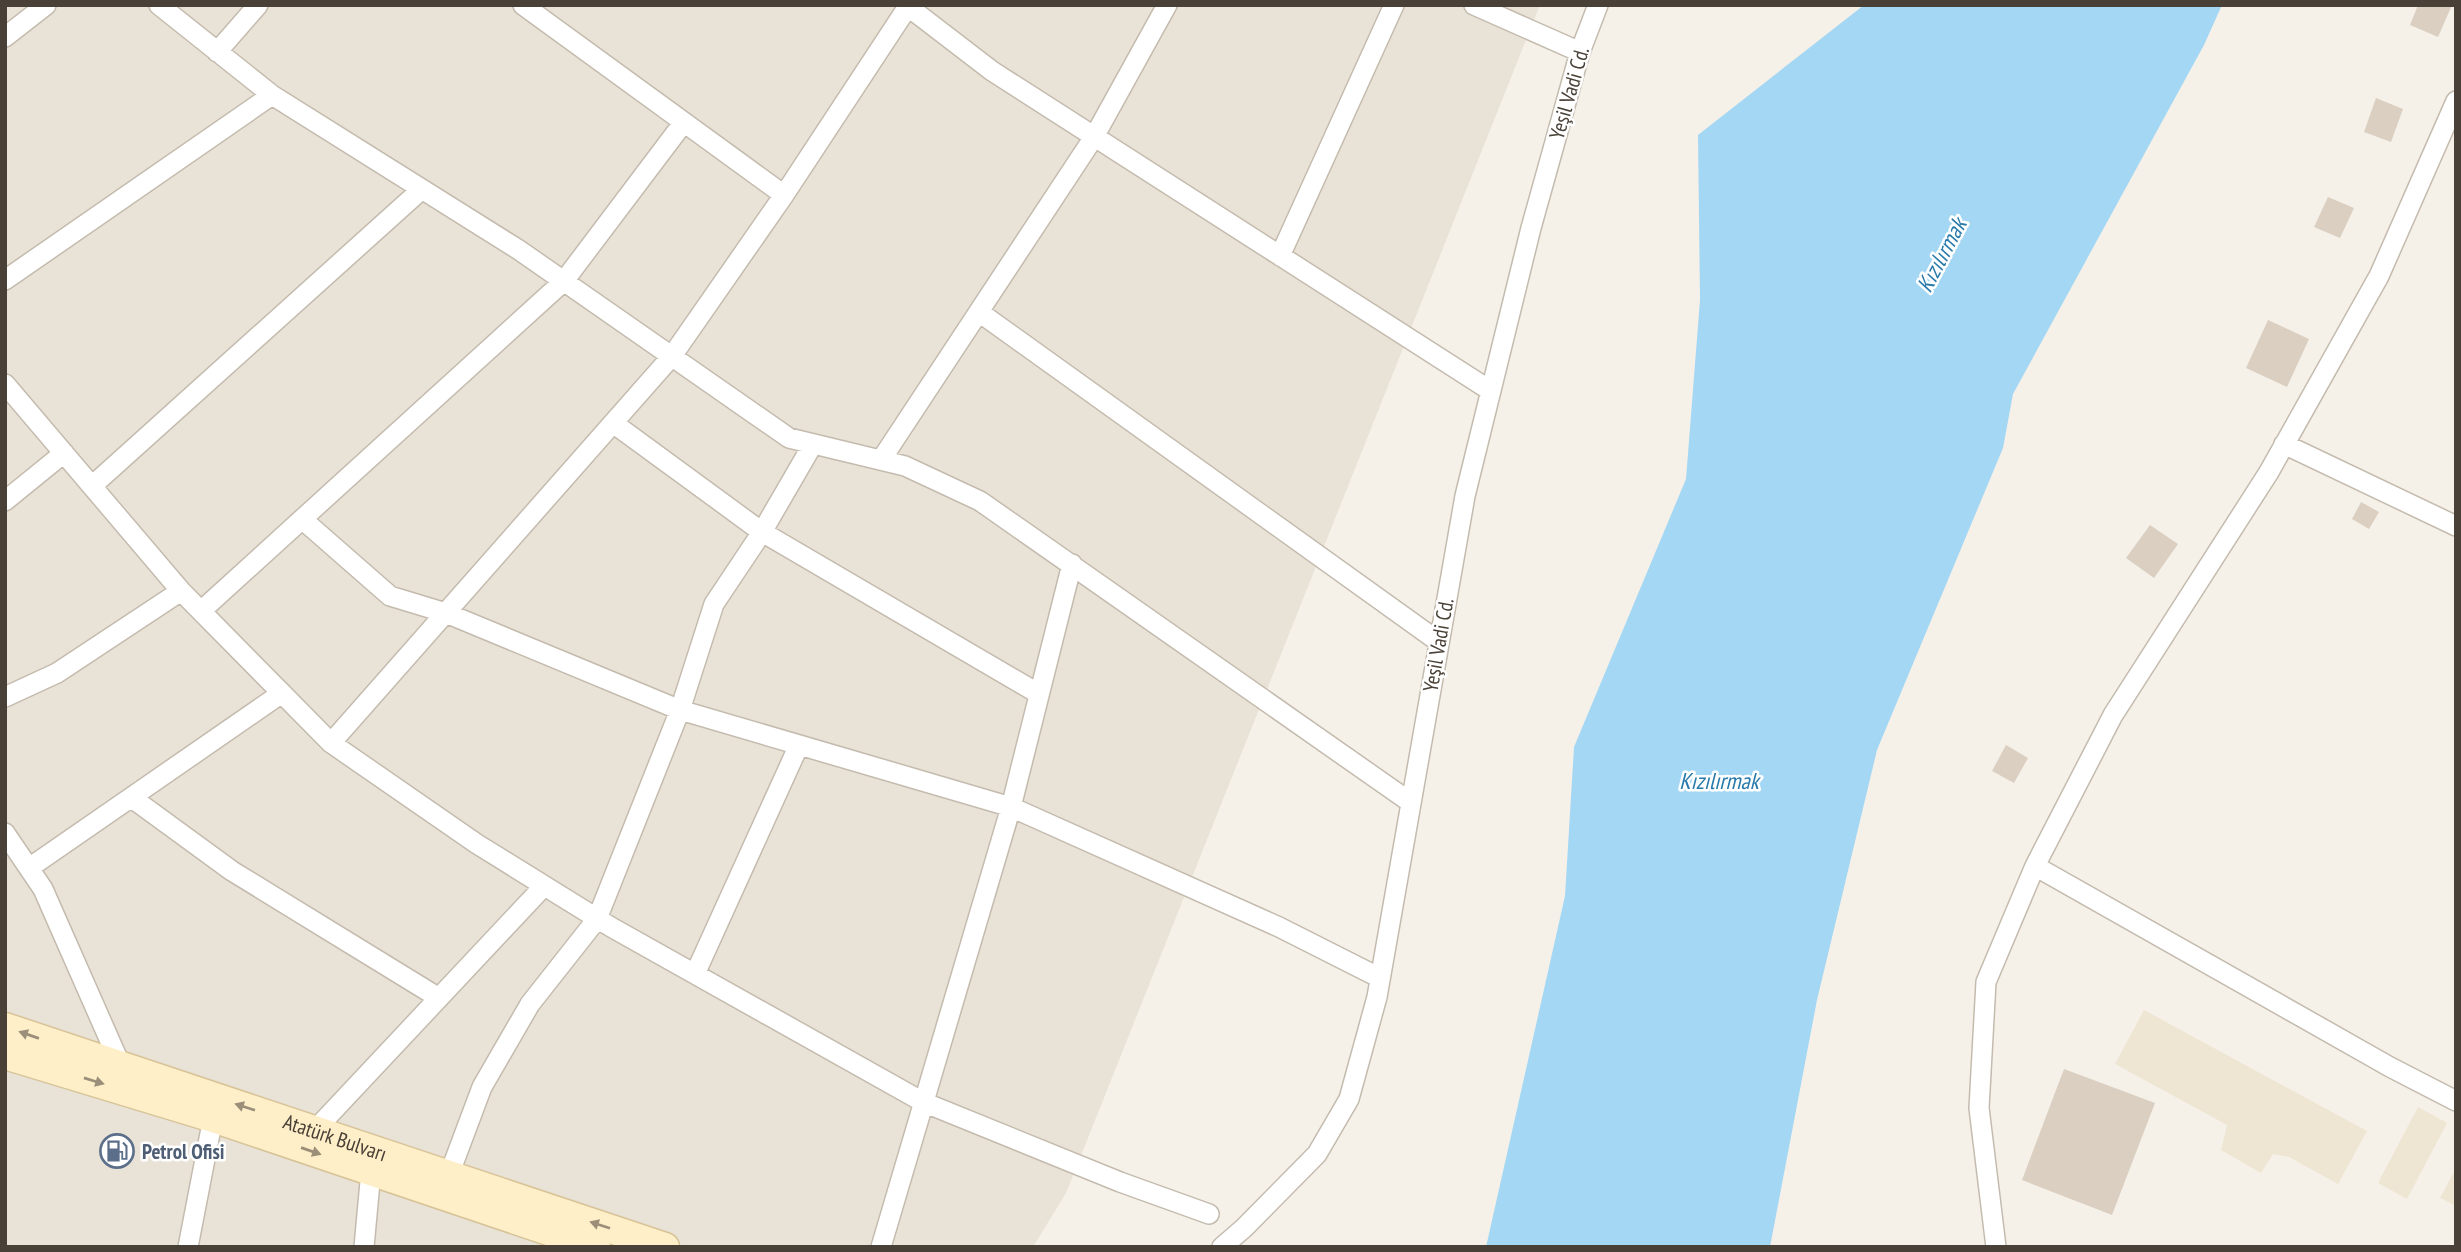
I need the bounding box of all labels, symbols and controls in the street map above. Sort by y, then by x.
street label: Yeşil Vadi Cd. [1543,44,1595,142]
water label: Kızılırmak [1910,210,1974,297]
street label: Yeşil Vadi Cd. [1416,596,1460,694]
water label: Kızılırmak [1679,766,1762,795]
one-way arrow [19,1029,40,1040]
one-way arrow [84,1077,105,1087]
one-way arrow [234,1101,255,1112]
street label: Atatürk Bulvarı [280,1107,390,1167]
fuel station icon: Petrol Ofisi [98,1132,136,1170]
place label: Petrol Ofisi [142,1138,225,1165]
one-way arrow [300,1146,321,1157]
one-way arrow [590,1219,611,1230]

